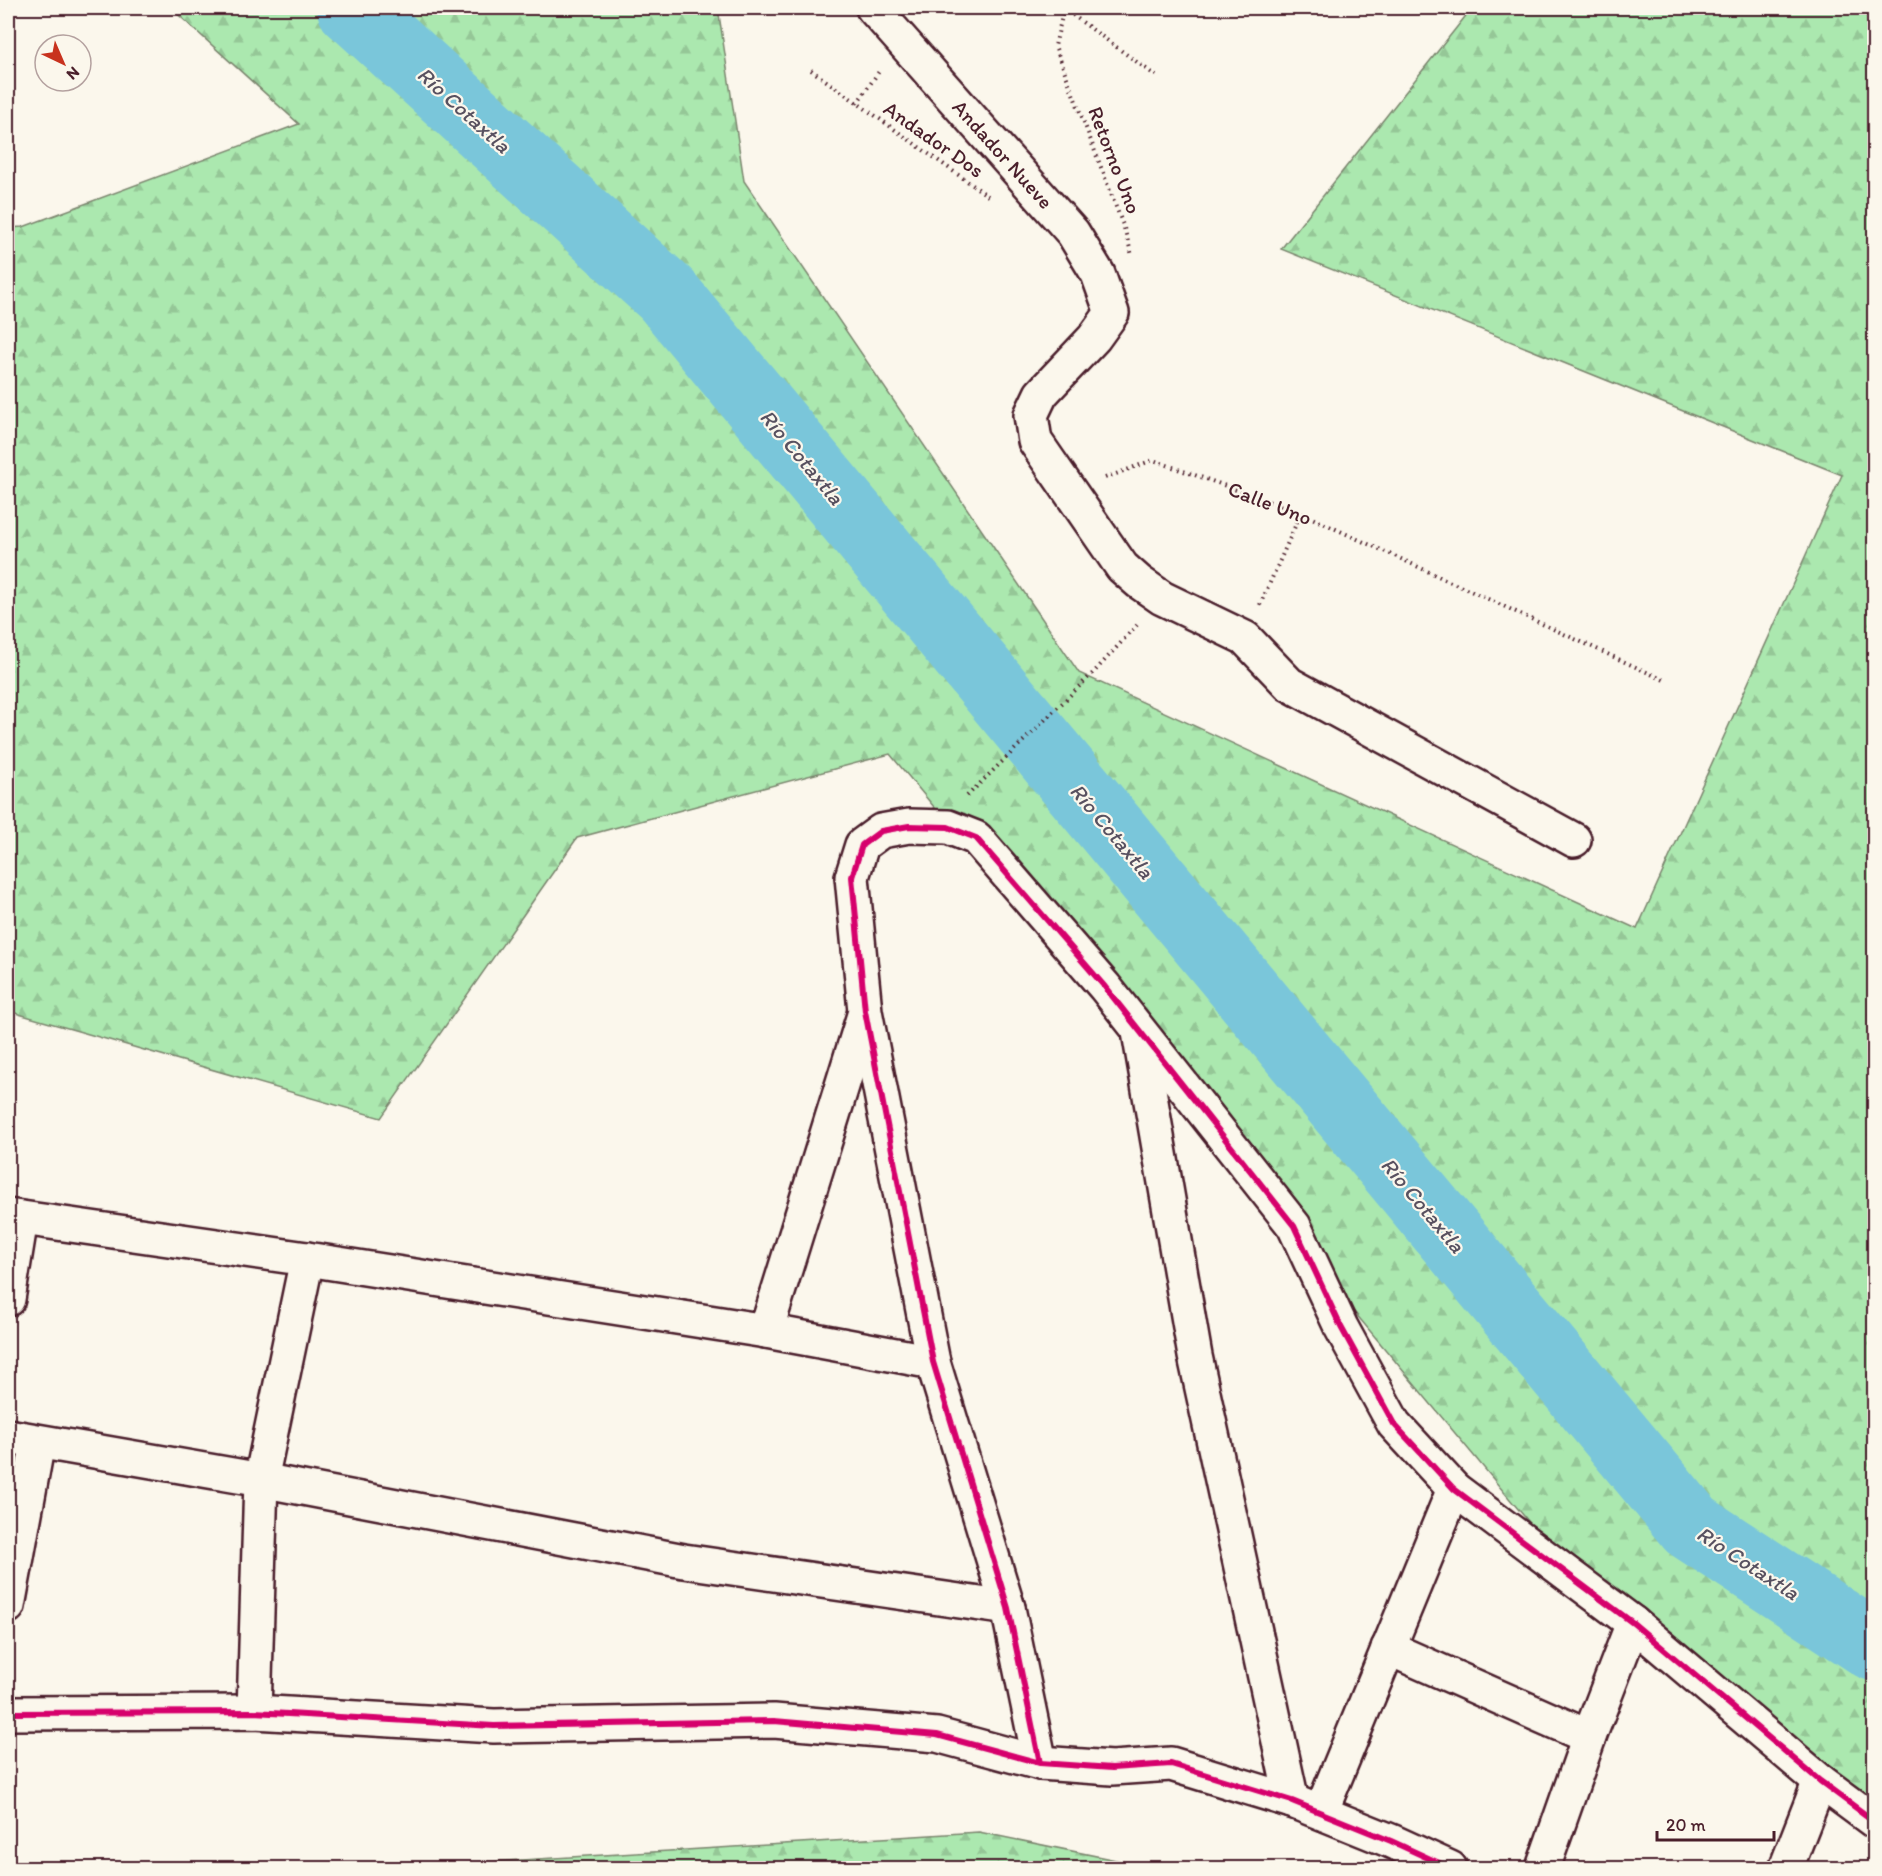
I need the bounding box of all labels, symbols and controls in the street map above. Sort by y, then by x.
north arrow [33,33,93,93]
water label: Río Cotaxtla [412,61,517,159]
text: N [63,63,84,84]
street label: Andador Nueve [947,94,1059,214]
street label: Andador Dos [879,95,989,183]
street label: Retorno Uno [1083,103,1147,217]
water label: Río Cotaxtla [754,404,850,511]
street label: Calle Uno [1225,476,1315,530]
water label: Río Cotaxtla [1064,778,1160,885]
water label: Río Cotaxtla [1375,1152,1471,1259]
water label: Río Cotaxtla [1692,1520,1805,1606]
scale bar [1657,1804,1774,1842]
text: 20 m [1666,1814,1706,1836]

